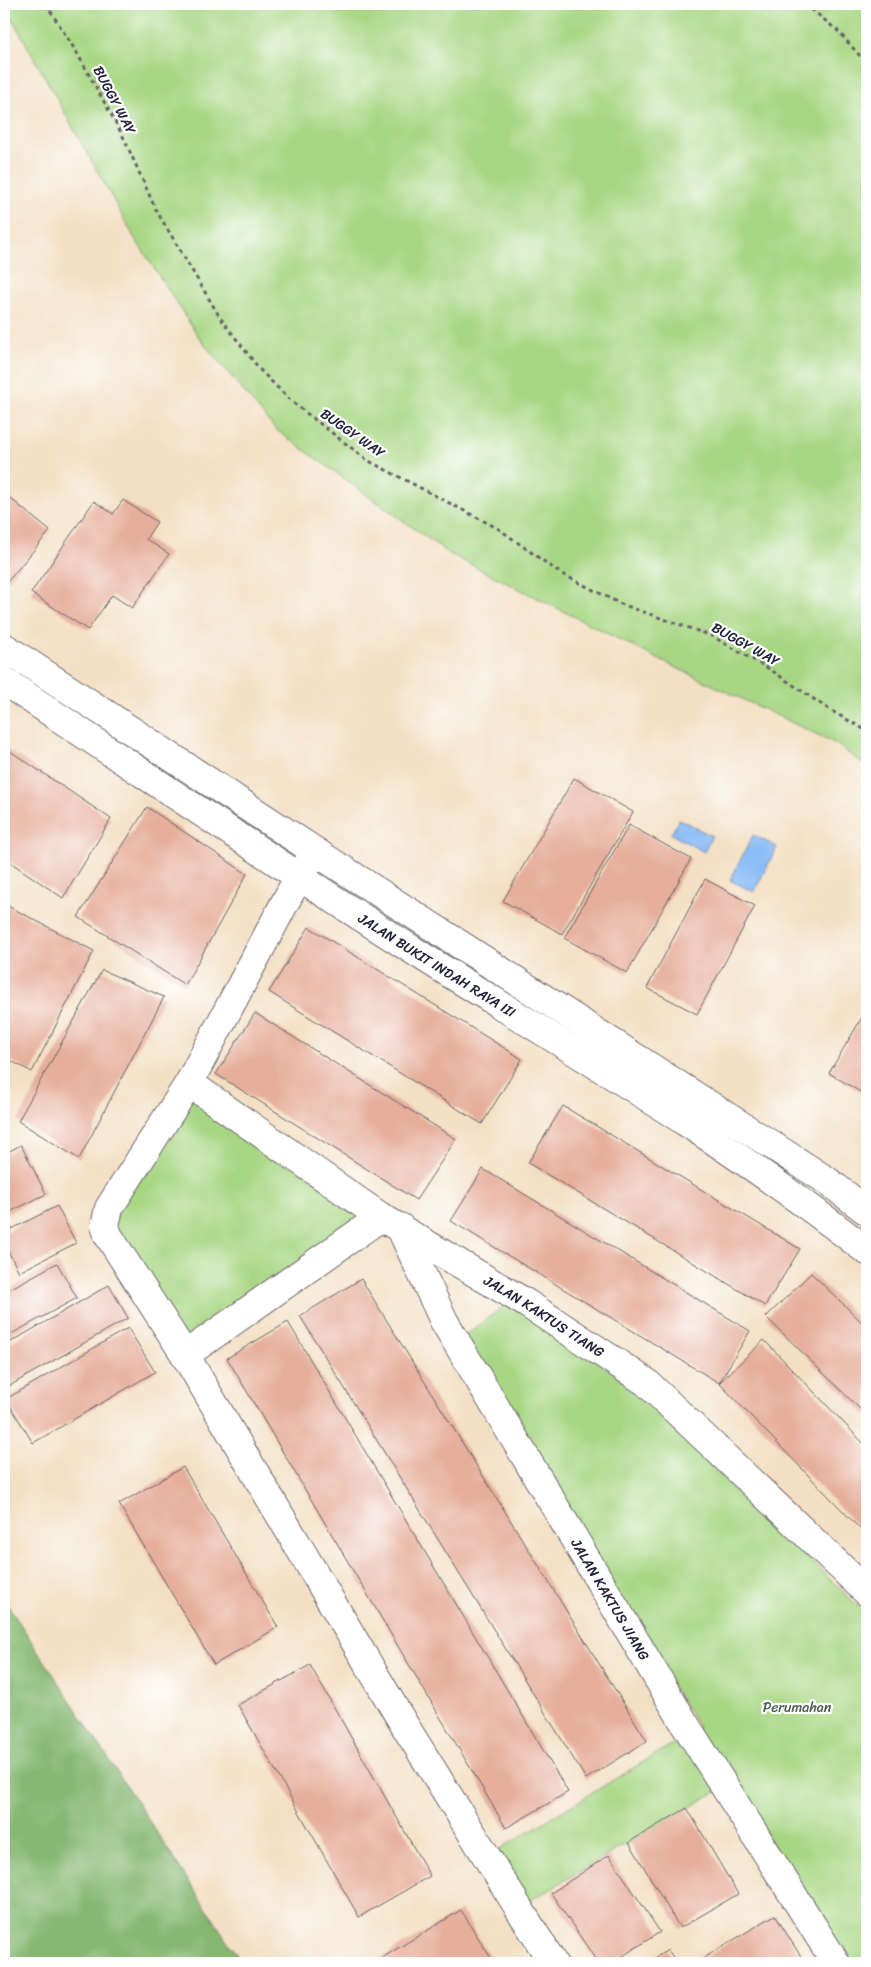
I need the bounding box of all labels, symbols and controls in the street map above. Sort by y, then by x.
street label: BUGGY WAY [86,61,143,139]
street label: BUGGY WAY [315,402,391,465]
street label: BUGGY WAY [707,615,785,674]
street label: JALAN BUKIT INDAH RAYA III [352,906,521,1025]
street label: JALAN KAKTUS TIANG [478,1268,610,1364]
street label: JALAN KAKTUS JIANG [563,1533,656,1665]
park label: Perumahan [763,1695,832,1720]

